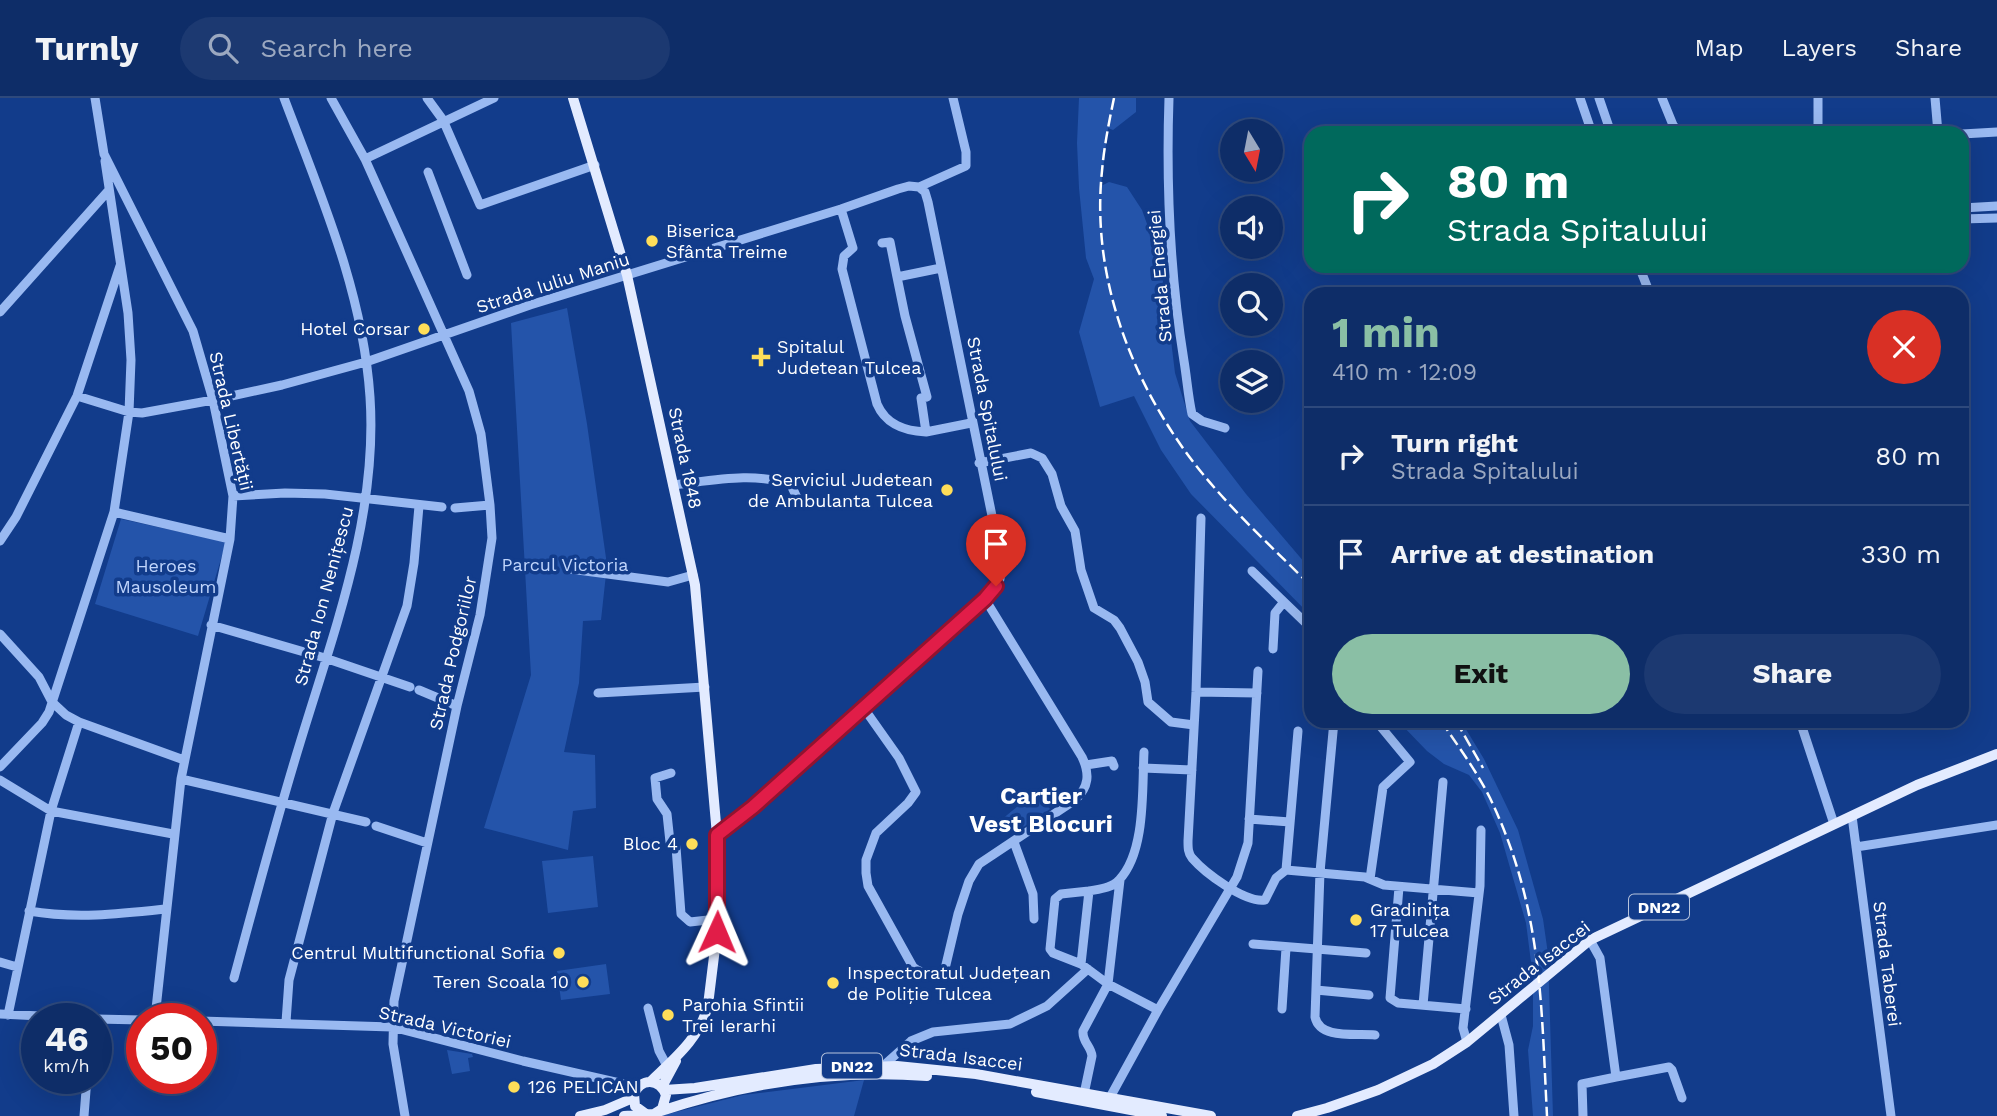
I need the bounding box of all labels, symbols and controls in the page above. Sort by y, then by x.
search box [180,17,670,80]
text: Turnly [35,29,138,68]
icon: search [204,29,242,67]
text: Search here [260,33,413,63]
text: Map [1695,34,1743,62]
text: Layers [1781,34,1857,62]
text: Share [1895,34,1962,62]
north arrow [1220,119,1283,182]
map controls [1220,119,1283,413]
text: 80 m [1447,152,1569,210]
icon: right [1332,154,1423,245]
button: sound [1220,196,1283,259]
street label: Strada Energiei [1143,209,1176,343]
text: Strada Spitalului [1447,211,1708,249]
place label: Biserica Sfânta Treime [666,220,788,262]
marker: Biserica Sfânta Treime [644,233,660,249]
street label: Strada Iuliu Maniu [474,248,632,317]
button: search [1220,273,1283,336]
text: 1 min [1332,308,1440,357]
button: close [1867,310,1941,384]
place label: Hotel Corsar [300,318,410,339]
marker: Hotel Corsar [416,321,432,337]
street label: Strada Spitalului [963,335,1012,483]
place label: Spitalul Judetean Tulcea [777,336,921,378]
marker: Spitalul Judetean Tulcea [751,347,771,367]
street label: Strada Libertății [205,349,258,492]
button: layers [1220,350,1283,413]
text: 410 m · 12:09 [1332,359,1477,386]
street label: Strada 1848 [664,405,707,511]
text: Turn right [1391,428,1518,458]
icon: right [1332,437,1370,475]
text: 80 m [1875,441,1941,471]
text: Strada Spitalului [1391,458,1579,485]
place label: Serviciul Judetean de Ambulanta Tulcea [748,469,933,511]
marker: Serviciul Judetean de Ambulanta Tulcea [939,482,955,498]
street label: Strada Ion Nenițescu [289,504,358,688]
pin [966,514,1026,586]
icon: arrive [977,525,1015,563]
icon: arrive [1332,535,1370,573]
text: Arrive at destination [1391,539,1654,569]
text: 330 m [1861,539,1941,569]
park label: Parcul Victoria [501,554,629,575]
park label: Heroes Mausoleum [116,555,217,597]
street label: Strada Podgoriilor [425,574,480,732]
button: Exit [1332,634,1630,714]
button: Share [1644,634,1941,714]
district label: Cartier Vest Blocuri [969,782,1113,838]
place label: Bloc 4 [623,833,678,854]
marker: Bloc 4 [684,836,700,852]
road number: DN22 [1629,894,1689,920]
position arrow [680,895,754,969]
place label: Gradinița 17 Tulcea [1370,899,1450,941]
street label: Strada Taberei [1869,900,1906,1028]
marker: Gradinița 17 Tulcea [1348,912,1364,928]
street label: Strada Isaccei [1483,916,1594,1009]
place label: Centrul Multifunctional Sofia [291,942,545,963]
marker: Centrul Multifunctional Sofia [551,945,567,961]
place label: Inspectoratul Județean de Poliție Tulcea [847,962,1051,1004]
place label: Teren Scoala 10 [433,971,569,992]
marker: Teren Scoala 10 [575,974,591,990]
marker: Inspectoratul Județean de Poliție Tulcea [825,975,841,991]
place label: Parohia Sfintii Trei Ierarhi [682,994,804,1036]
street label: Strada Victoriei [377,1001,513,1052]
speed limit sign: 50 [126,1003,217,1094]
marker: Parohia Sfintii Trei Ierarhi [660,1007,676,1023]
text: 46 [44,1018,89,1060]
street label: Strada Isaccei [898,1039,1024,1074]
road number: DN22 [822,1054,882,1078]
text: km/h [43,1055,90,1076]
place label: 126 PELICAN [528,1076,639,1097]
marker: 126 PELICAN [506,1079,522,1095]

